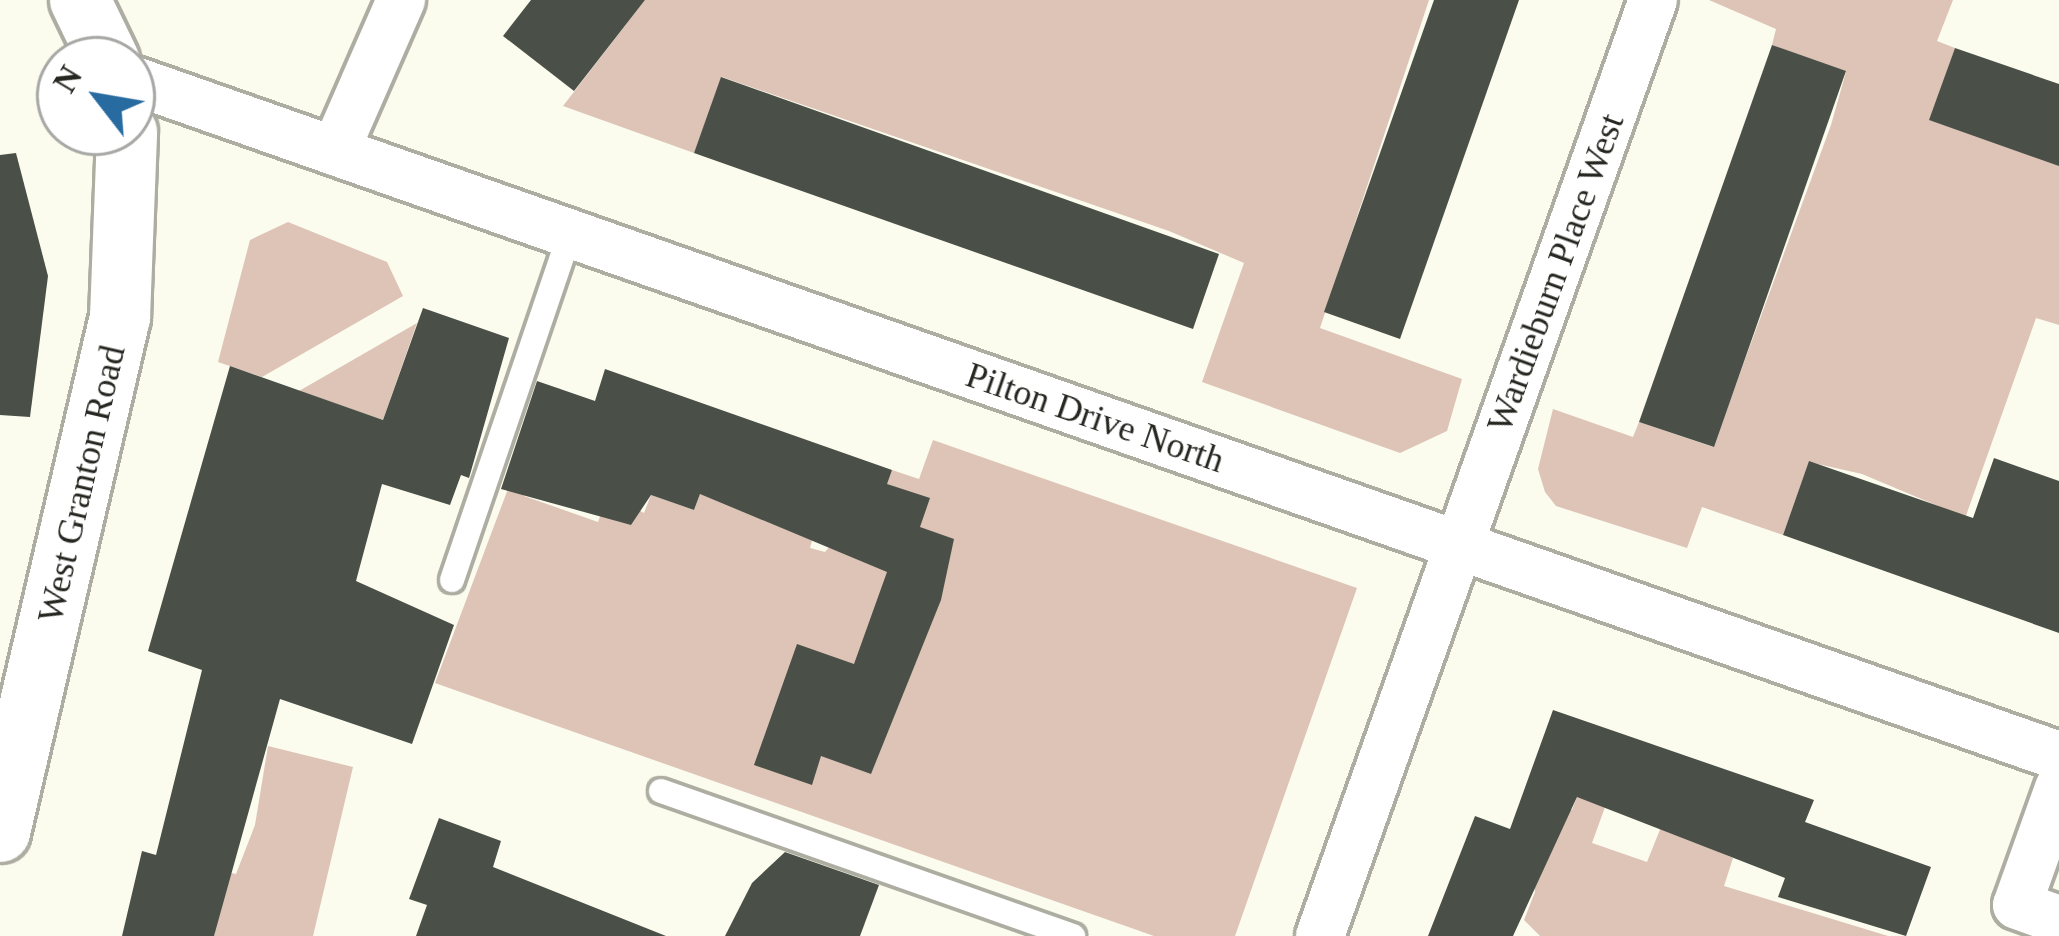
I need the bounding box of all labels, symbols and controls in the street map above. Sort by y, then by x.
north arrow [36,36,156,156]
text: N [46,60,89,98]
street label: Wardieburn Place West [1478,108,1634,438]
street label: West Granton Road [29,341,135,627]
street label: Pilton Drive North [960,354,1230,482]

